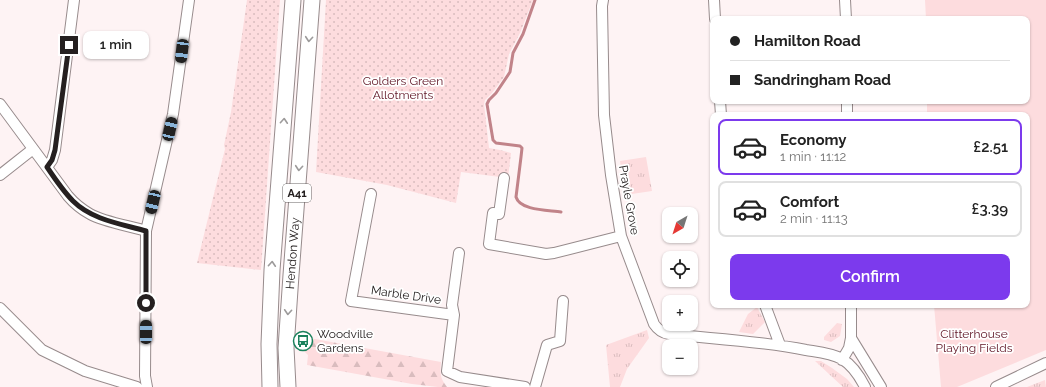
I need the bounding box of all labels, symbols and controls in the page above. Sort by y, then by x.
callout: 1 min [83,31,149,59]
text: Hamilton Road [754,32,861,50]
route end [60,36,78,54]
one-way arrow [305,36,314,42]
text: 1 min [100,37,132,52]
car [175,38,189,64]
text: Sandringham Road [754,71,891,89]
park label: Golders Green Allotments [363,74,443,102]
car [161,116,179,142]
one-way arrow [279,118,288,124]
icon: car [732,129,768,165]
text: Economy [780,131,847,149]
text: £2.51 [973,138,1008,156]
text: 1 min · 11:12 [780,149,846,164]
street label: Prayle Grove [616,164,642,236]
one-way arrow [295,165,304,171]
road number: A41 [283,184,311,202]
car [144,189,162,215]
icon: car [732,191,768,227]
text: Comfort [780,193,839,211]
text: £3.39 [972,200,1008,218]
north arrow [662,207,698,243]
map controls [662,207,698,375]
text: 2 min · 11:13 [780,211,848,226]
street label: Hendon Way [283,216,302,290]
button: locate [662,251,698,287]
button: Confirm [730,254,1010,300]
one-way arrow [268,261,277,267]
street label: Marble Drive [370,283,442,307]
route start [137,294,155,312]
button: + [662,295,698,331]
one-way arrow [284,309,293,315]
car [140,320,152,344]
place label: Woodville Gardens [317,327,373,355]
park label: Clitterhouse Playing Fields [936,327,1013,355]
bus stop icon: Woodville Gardens [292,330,314,352]
button: − [662,339,698,375]

